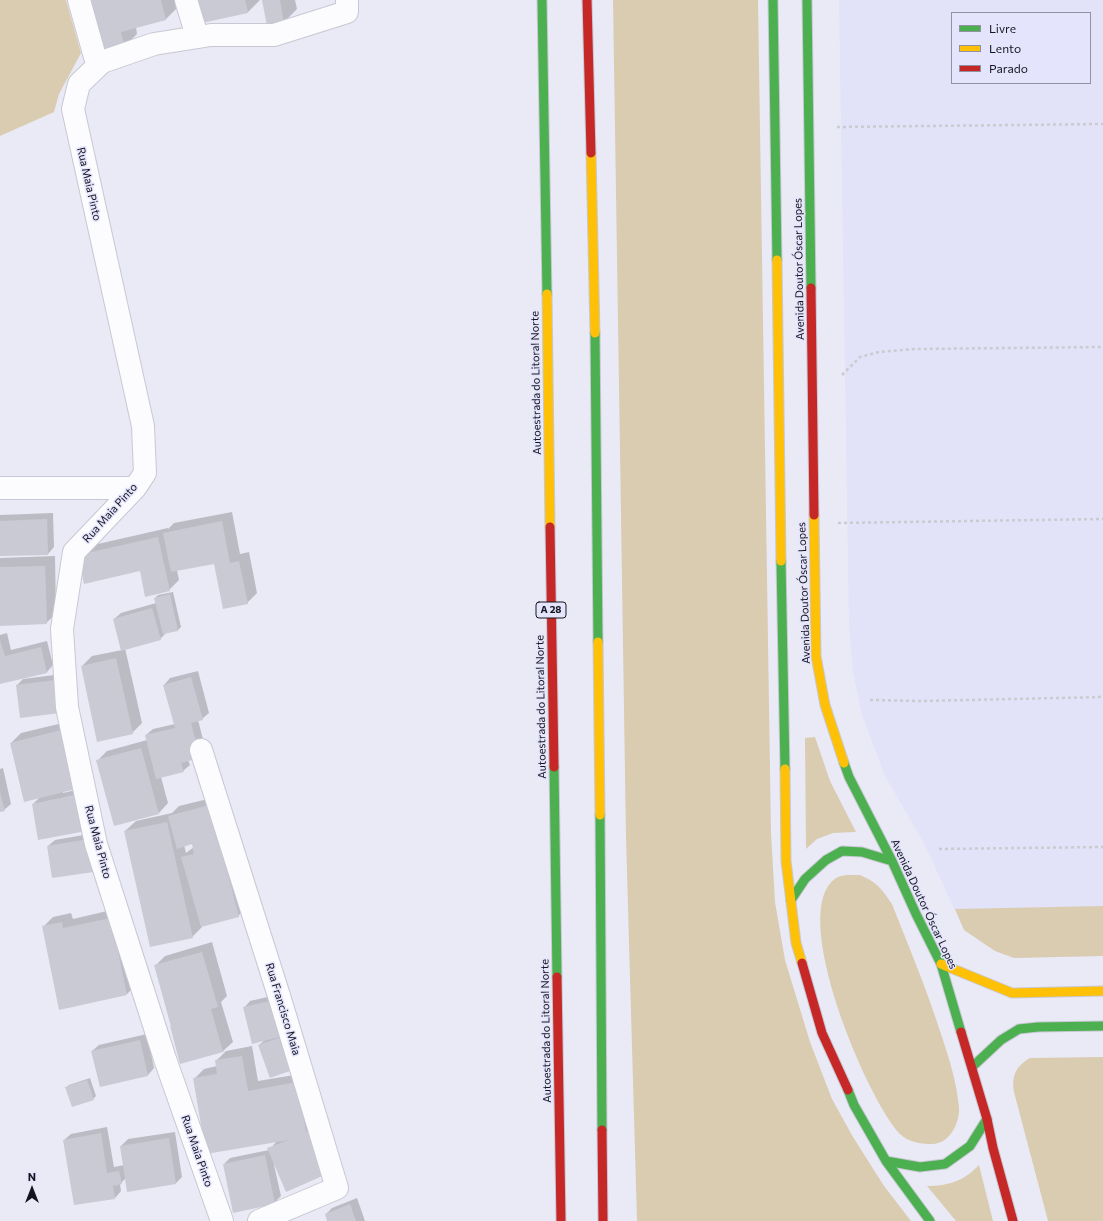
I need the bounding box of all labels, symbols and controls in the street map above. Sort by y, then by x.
legend [951,12,1091,84]
text: Livre [989,21,1016,35]
text: Lento [989,41,1021,55]
text: Parado [989,61,1028,75]
street label: Rua Maia Pinto [74,146,104,222]
street label: Avenida Doutor Óscar Lopes [791,198,807,340]
street label: Autoestrada do Litoral Norte [528,311,544,455]
street label: Rua Maia Pinto [80,481,140,545]
street label: Avenida Doutor Óscar Lopes [795,522,813,664]
road number: A 28 [536,602,566,618]
street label: Autoestrada do Litoral Norte [533,635,549,779]
street label: Rua Maia Pinto [82,804,114,880]
street label: Avenida Doutor Óscar Lopes [888,837,960,971]
street label: Autoestrada do Litoral Norte [538,959,554,1103]
street label: Rua Francisco Maia [263,961,303,1057]
street label: Rua Maia Pinto [179,1113,215,1189]
north arrow [12,1169,52,1209]
text: N [28,1170,36,1183]

